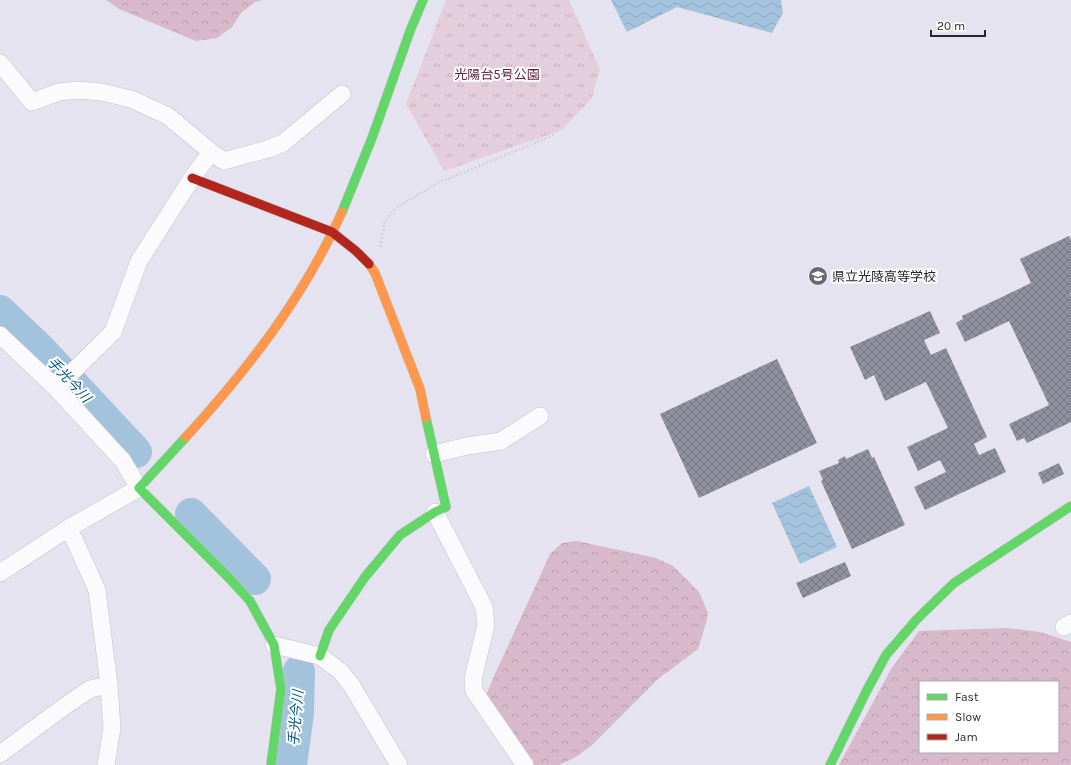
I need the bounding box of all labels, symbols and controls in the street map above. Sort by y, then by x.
scale bar [931,12,985,38]
text: 20 m [937,19,965,33]
park label: 光陽台5号公園 [454,67,540,82]
school or university icon: 県立光陵高等学校 [807,265,829,287]
place label: 県立光陵高等学校 [832,269,936,284]
water label: 手光今川 [44,354,96,408]
legend [919,681,1059,753]
water label: 手光今川 [285,687,307,747]
text: Fast [955,690,979,704]
text: Slow [955,710,981,724]
text: Jam [955,730,978,744]

